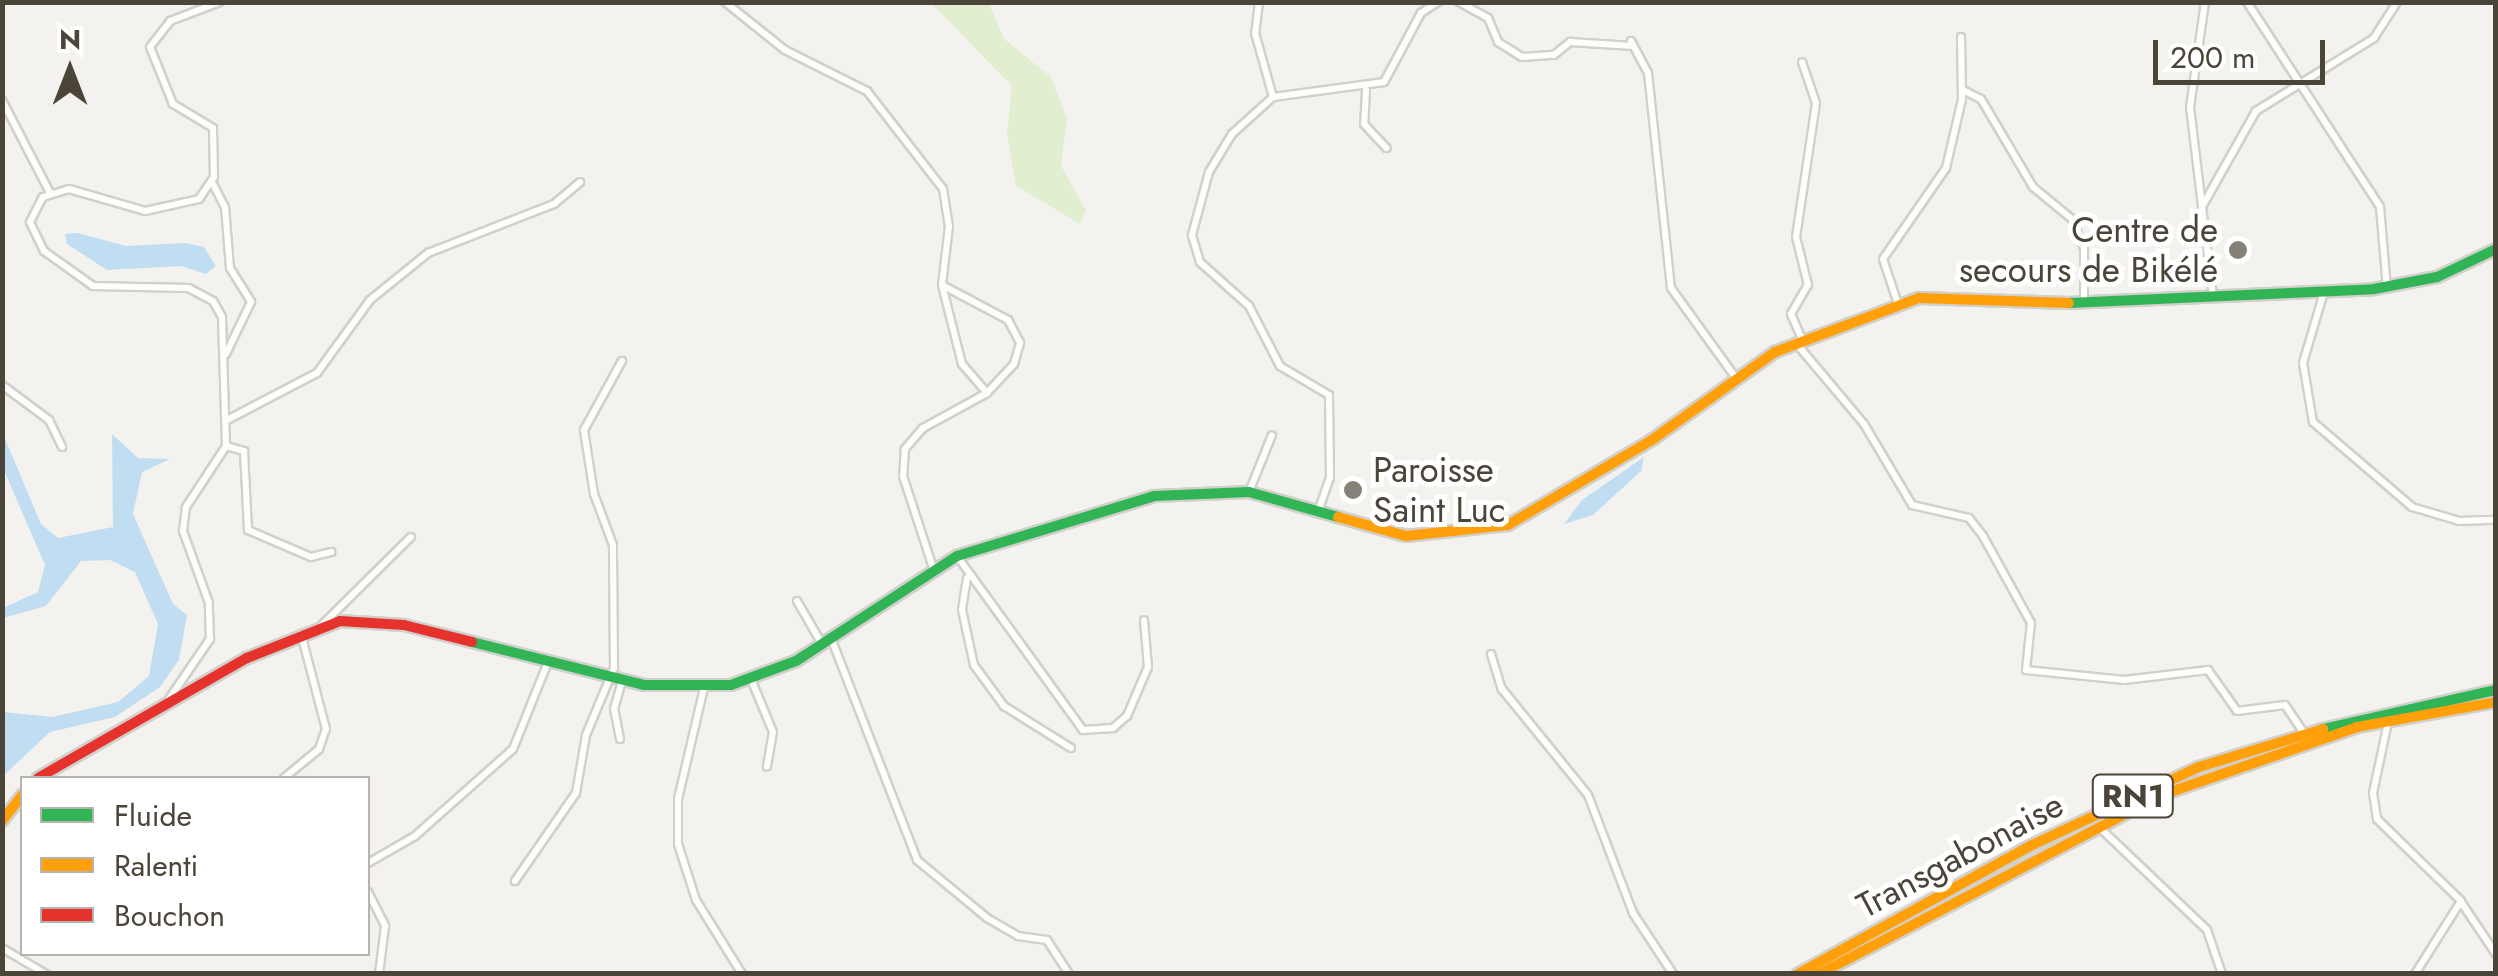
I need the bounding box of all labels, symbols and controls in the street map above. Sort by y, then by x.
text: N [59,19,81,60]
north arrow [20,20,120,120]
scale bar [2158,20,2330,82]
text: 200 m [2170,36,2255,79]
place label: Centre de secours de Bikélé [1959,209,2218,291]
marker: Centre de secours de Bikélé [2227,239,2249,261]
place label: Paroisse Saint Luc [1373,449,1506,531]
marker: Paroisse Saint Luc [1342,479,1364,501]
road number: RN1 [2090,769,2176,823]
legend [20,776,370,956]
street label: Transgabonaise [1850,783,2070,927]
text: Fluide [114,794,192,837]
text: Ralenti [114,844,198,887]
text: Bouchon [114,894,225,937]

